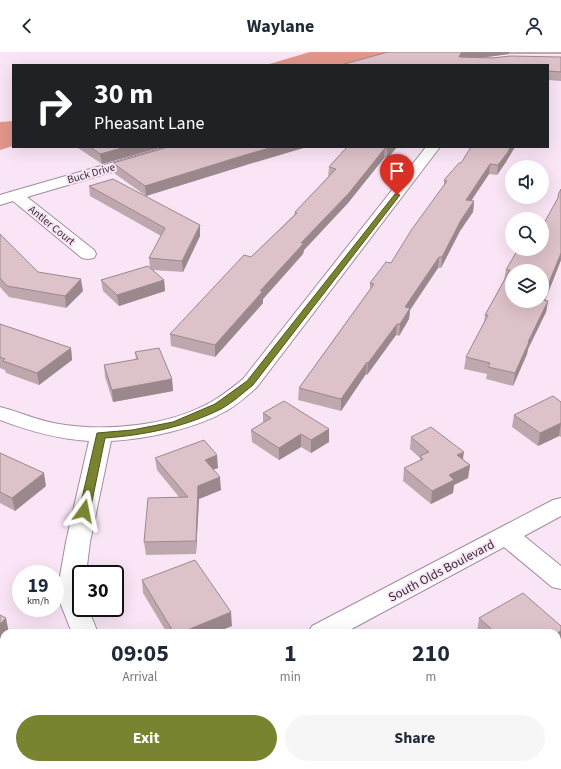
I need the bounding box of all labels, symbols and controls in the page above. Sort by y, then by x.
text: Waylane [247,14,314,39]
icon: back [16,15,38,37]
icon: person [523,15,545,37]
text: 30 m [94,74,153,114]
icon: right [28,80,80,132]
text: Pheasant Lane [94,111,204,136]
pin [380,154,414,195]
street label: Buck Drive [66,159,117,187]
icon: arrive [386,160,408,182]
map controls [505,160,549,308]
button: sound [505,160,549,204]
street label: Antler Court [25,202,78,249]
button: search [505,212,549,256]
button: layers [505,264,549,308]
position arrow [63,490,105,532]
street label: South Olds Boulevard [385,535,498,607]
speed limit sign: 30 [72,565,124,617]
text: 19 [27,572,49,600]
text: km/h [27,594,49,608]
text: 09:05 [111,636,169,671]
text: 1 [284,636,297,671]
text: 210 [412,636,450,671]
text: Arrival [122,668,157,686]
text: min [280,668,301,686]
text: m [426,668,436,686]
button: Exit [16,715,277,761]
button: Share [285,715,545,761]

